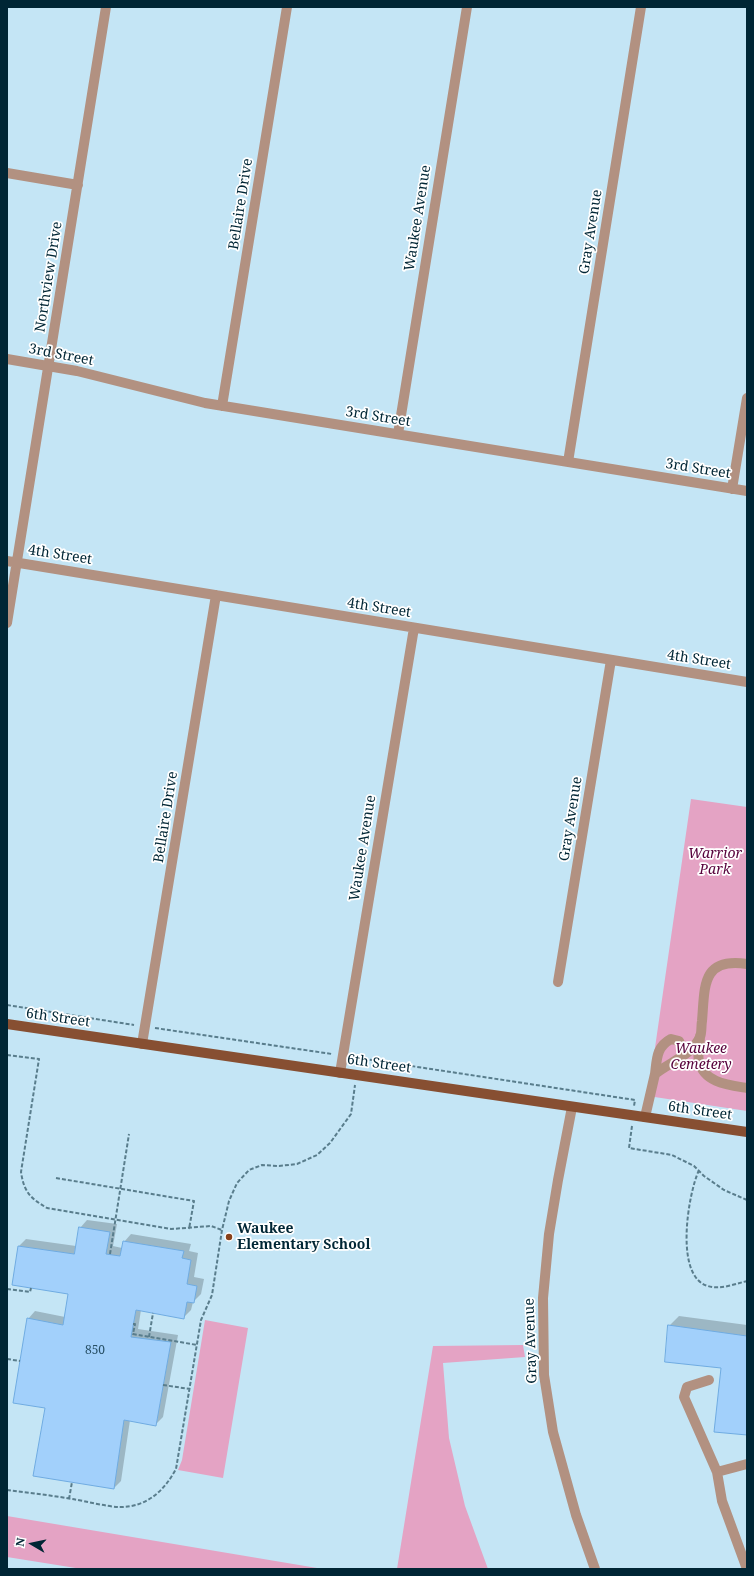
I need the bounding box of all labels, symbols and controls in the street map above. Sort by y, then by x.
street label: Bellaire Drive [225,157,257,251]
street label: Waukee Avenue [401,164,435,272]
street label: Gray Avenue [576,188,606,276]
street label: Northview Drive [32,220,66,334]
street label: 3rd Street [27,340,95,370]
street label: 3rd Street [344,404,412,430]
street label: 3rd Street [664,456,732,482]
street label: 4th Street [27,542,93,568]
street label: 4th Street [346,595,412,621]
street label: 4th Street [666,647,732,673]
street label: Bellaire Drive [150,770,182,864]
street label: Gray Avenue [556,775,586,863]
street label: Waukee Avenue [346,794,380,902]
park label: Warrior Park [688,846,742,878]
street label: 6th Street [25,1005,91,1031]
park label: Waukee Cemetery [670,1041,732,1074]
street label: 6th Street [346,1051,412,1077]
street label: 6th Street [667,1098,733,1124]
place label: Waukee Elementary School [237,1221,370,1254]
marker: Waukee Elementary School [224,1232,234,1242]
street label: Gray Avenue [521,1298,541,1384]
house number: 850 [85,1344,105,1358]
north arrow [12,1524,52,1564]
text: N [12,1537,28,1548]

